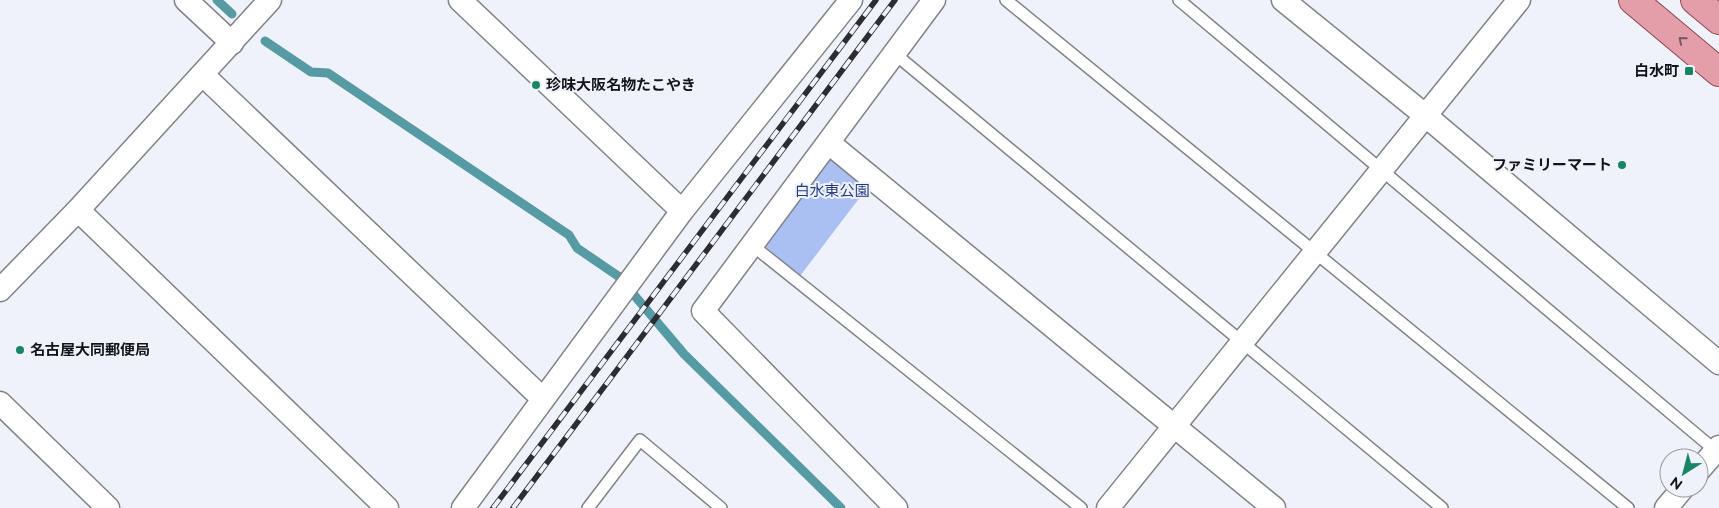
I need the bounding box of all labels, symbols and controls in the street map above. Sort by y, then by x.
one-way arrow [1678,37,1687,46]
place label: 白水町 [1634,62,1679,80]
marker: 白水町 [1683,65,1695,77]
place label: 珍味大阪名物たこやき [546,76,696,94]
marker: 珍味大阪名物たこやき [530,79,542,91]
place label: ファミリーマート [1492,156,1612,174]
marker: ファミリーマート [1616,159,1628,171]
park label: 白水東公園 [794,182,870,200]
place label: 名古屋大同郵便局 [30,341,150,359]
marker: 名古屋大同郵便局 [14,344,26,356]
north arrow [1659,448,1709,498]
text: N [1667,474,1685,493]

